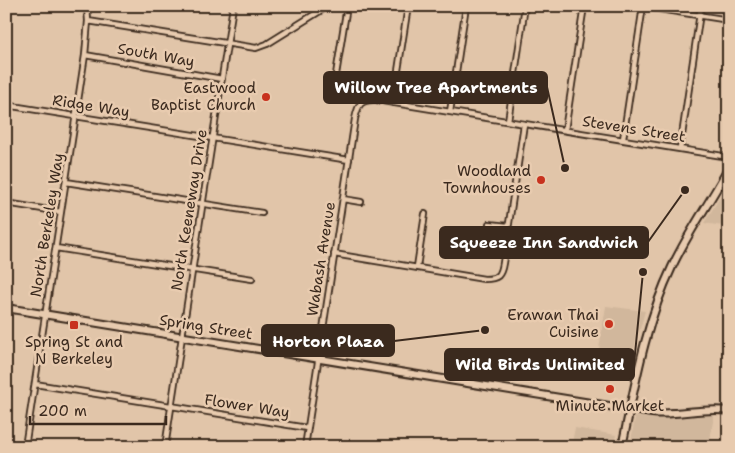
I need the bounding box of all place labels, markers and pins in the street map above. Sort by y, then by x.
callout: Willow Tree Apartments [324,72,547,103]
place label: Eastwood Baptist Church [151,78,256,115]
marker: Eastwood Baptist Church [260,91,272,103]
place label: Woodland Townhouses [443,161,531,198]
marker: Woodland Townhouses [535,174,547,186]
callout: Squeeze Inn Sandwich [440,227,648,258]
place label: Erawan Thai Cuisine [507,305,599,342]
marker: Erawan Thai Cuisine [603,318,615,330]
marker: Spring St and N Berkeley [68,319,80,331]
callout: Horton Plaza [262,325,394,356]
place label: Spring St and N Berkeley [25,332,124,369]
callout: Wild Birds Unlimited [445,349,634,380]
marker: Minute Market [604,383,616,395]
place label: Minute Market [556,396,664,416]

